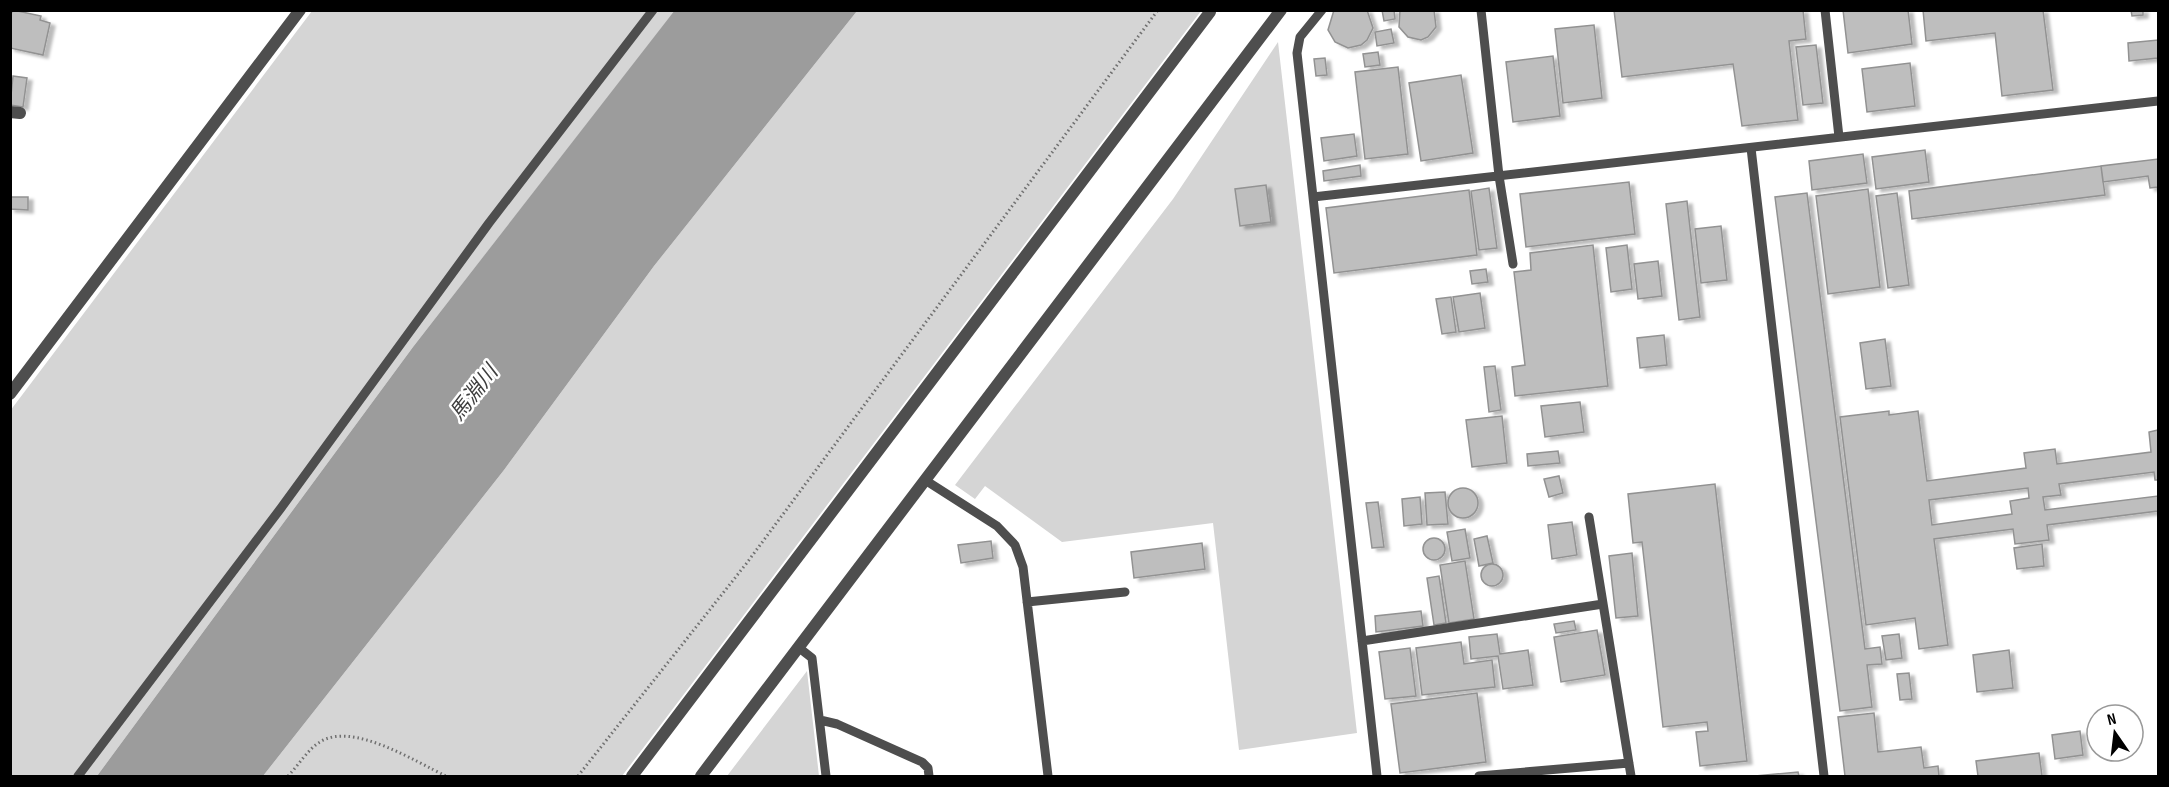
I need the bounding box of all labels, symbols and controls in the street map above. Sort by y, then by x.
water label: 馬淵川 [445,359,504,426]
north arrow [2085,703,2145,763]
text: N [2105,710,2118,730]

